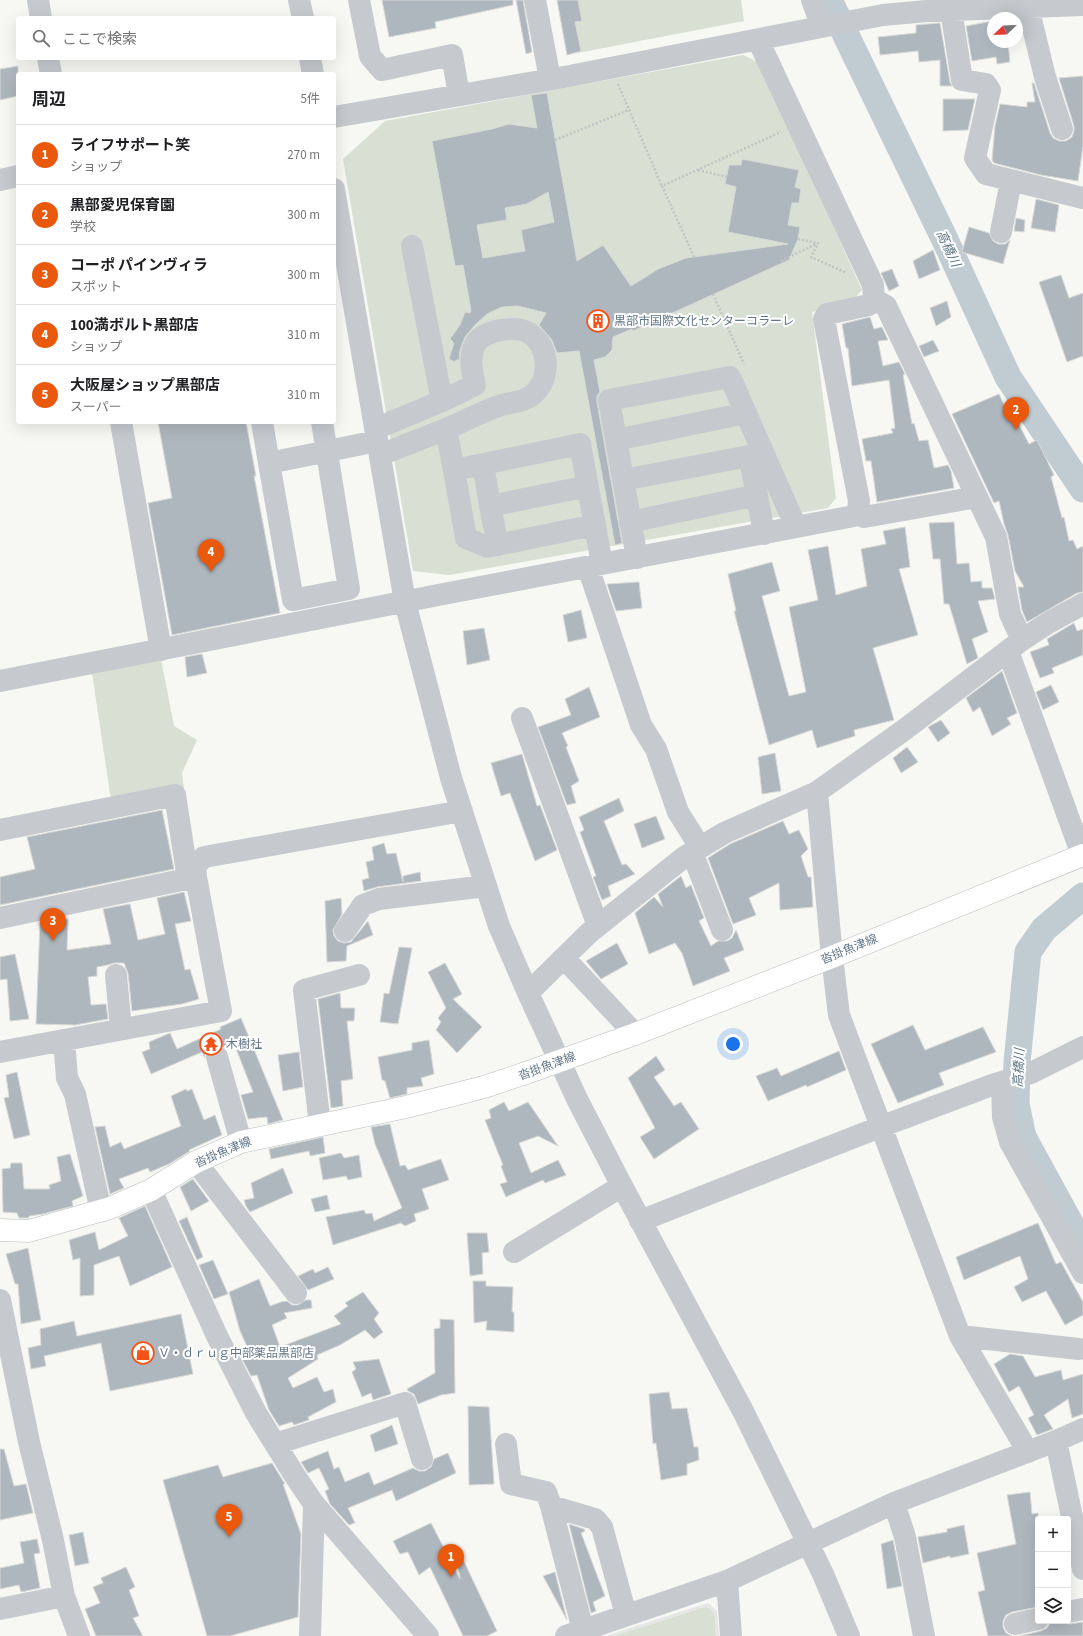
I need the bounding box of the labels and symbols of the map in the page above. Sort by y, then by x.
north arrow [987,12,1023,48]
water label: 高橋川 [932,227,965,272]
building icon: 黒部市国際文化センターコラーレ [585,308,611,334]
place label: 黒部市国際文化センターコラーレ [614,313,794,330]
pin: 2 [1003,397,1029,430]
pin: 4 [198,539,224,572]
pin: 3 [40,908,66,941]
street label: 沓掛魚津線 [818,930,880,969]
temple icon: 木樹社 [198,1031,224,1057]
your location [723,1034,743,1054]
place label: 木樹社 [226,1036,262,1053]
water label: 高橋川 [1009,1046,1029,1088]
street label: 沓掛魚津線 [516,1048,578,1085]
street label: 沓掛魚津線 [192,1133,254,1172]
shop icon: Ｖ・ｄｒｕｇ中部薬品黒部店 [130,1340,156,1366]
place label: Ｖ・ｄｒｕｇ中部薬品黒部店 [158,1345,314,1362]
pin: 5 [216,1504,242,1537]
pin: 1 [438,1544,464,1577]

